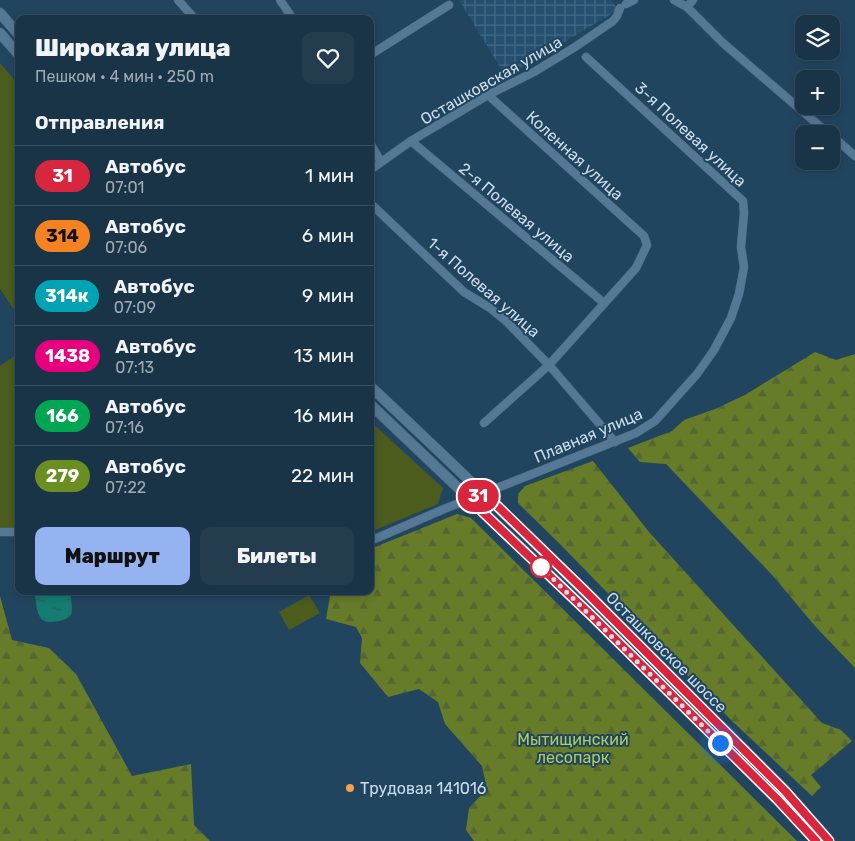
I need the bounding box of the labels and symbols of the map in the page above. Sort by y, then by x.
street label: Осташковская улица [417,32,566,129]
street label: 3-я Полевая улица [631,78,750,191]
street label: Коленная улица [522,107,627,204]
street label: 2-я Полевая улица [455,159,578,266]
street label: 1-я Полевая улица [424,233,544,341]
street label: Плавная улица [531,404,645,467]
line badge: 31 [456,480,500,512]
unlabelled marker [530,556,552,578]
street label: Осташковское шоссе [602,588,731,717]
park label: Мытищинский лесопарк [517,730,629,767]
your location [708,731,733,756]
place label: Трудовая 141016 [360,779,487,798]
marker: Трудовая 141016 [344,782,356,794]

